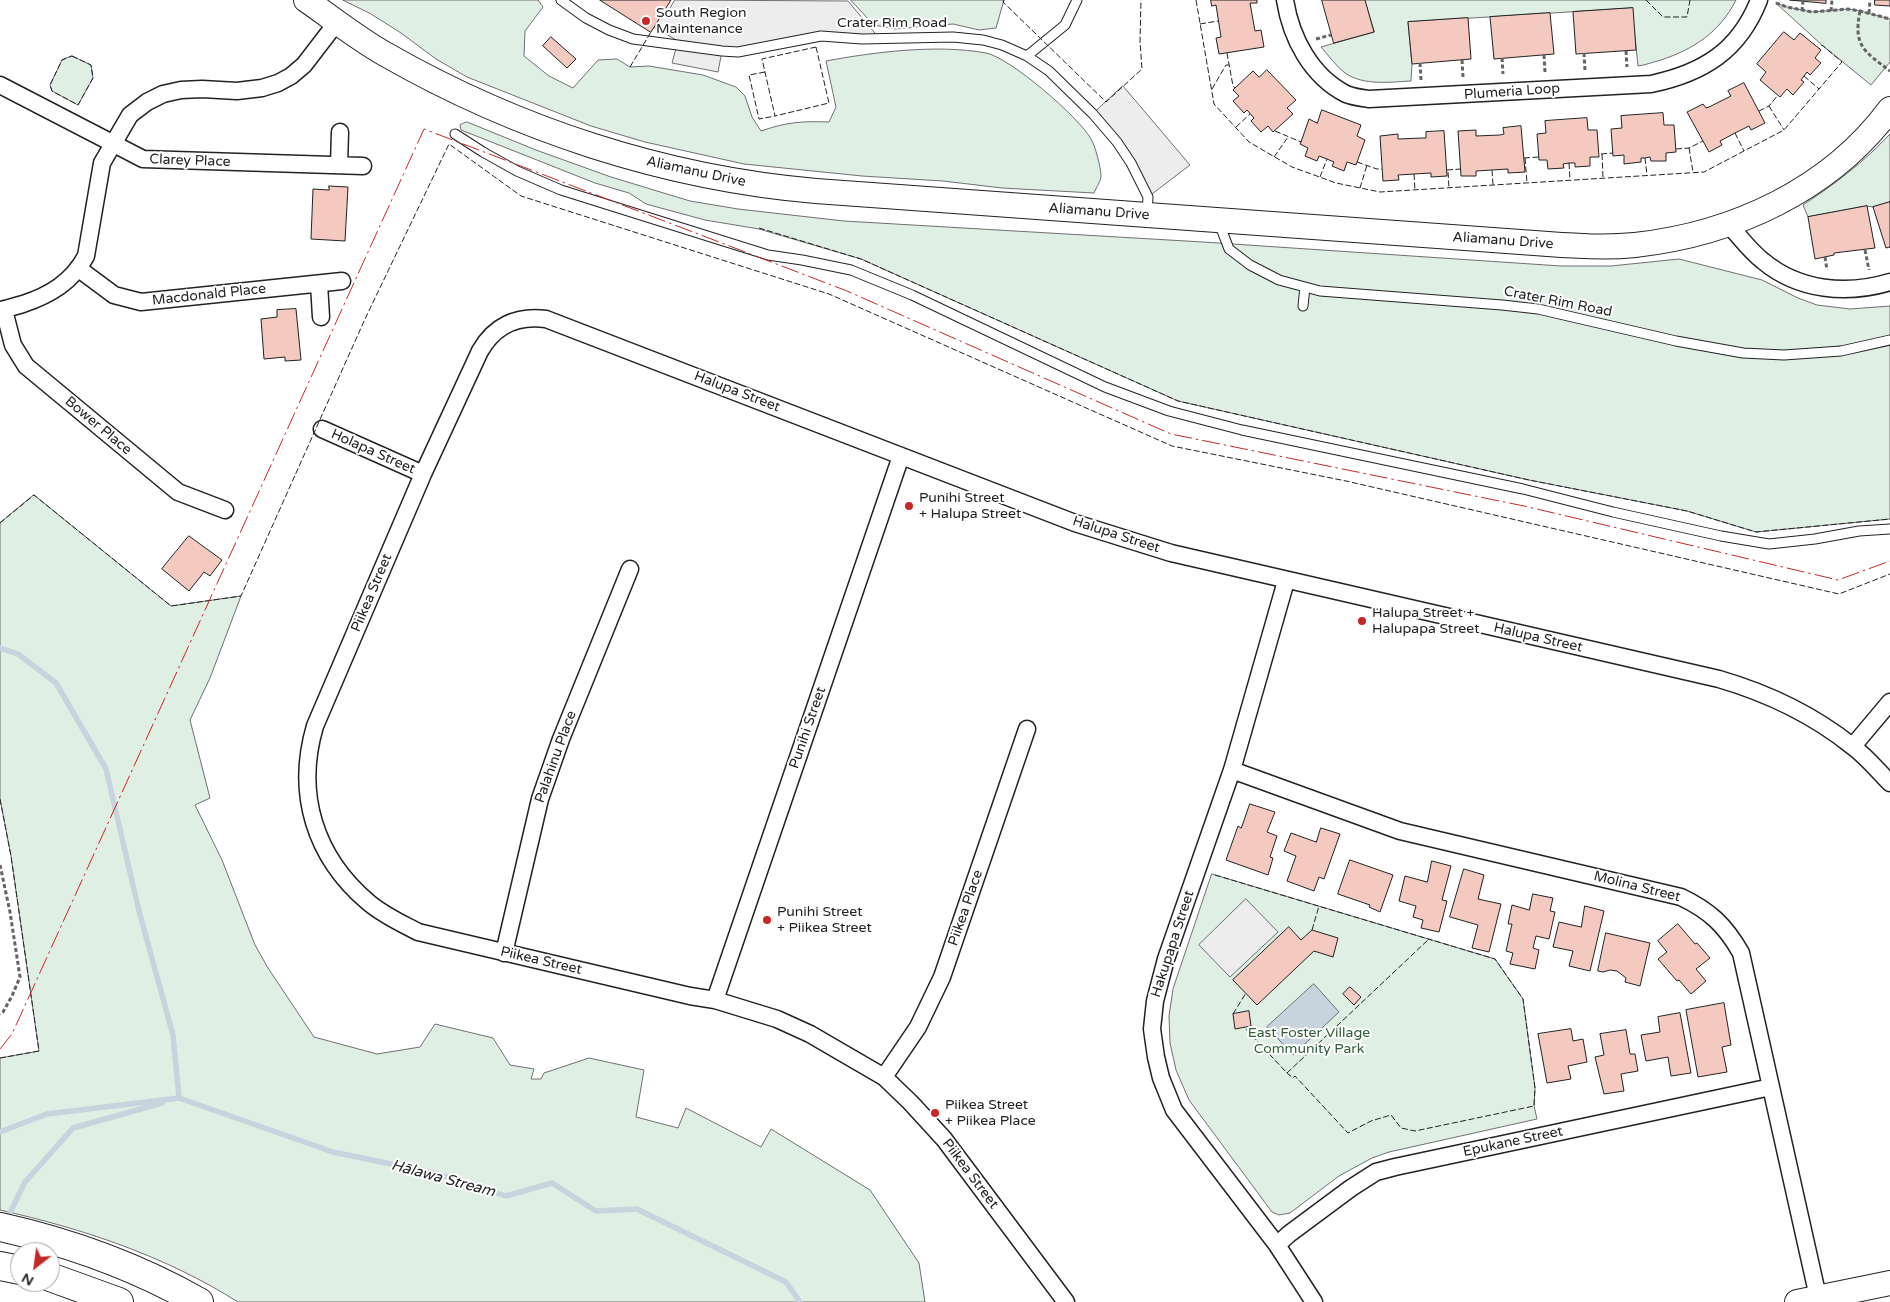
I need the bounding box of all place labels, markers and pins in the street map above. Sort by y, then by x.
place label: South Region Maintenance [656,5,746,38]
marker: South Region Maintenance [640,15,652,27]
place label: Punihi Street + Halupa Street [919,490,1021,522]
marker: Punihi Street + Halupa Street [903,500,915,512]
place label: Halupa Street + Halupapa Street [1372,605,1480,638]
marker: Halupa Street + Halupapa Street [1356,615,1368,627]
place label: Punihi Street + Piikea Street [777,904,872,936]
marker: Punihi Street + Piikea Street [761,914,773,926]
place label: Piikea Street + Piikea Place [945,1097,1036,1130]
marker: Piikea Street + Piikea Place [929,1107,941,1119]

